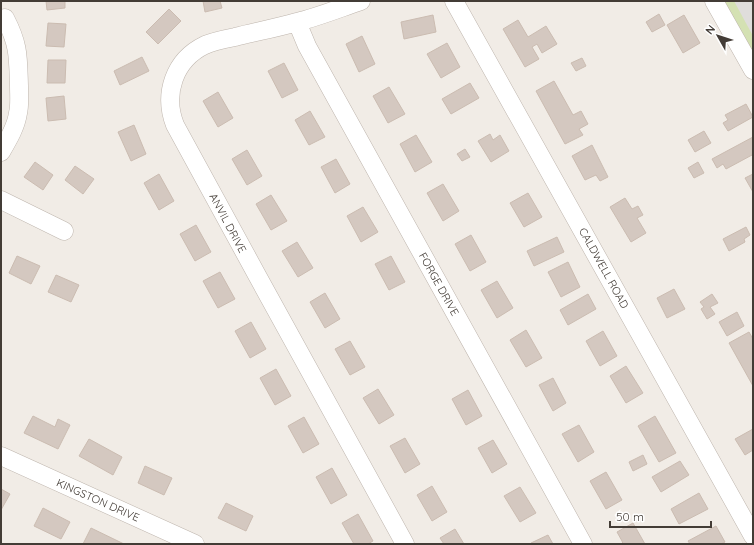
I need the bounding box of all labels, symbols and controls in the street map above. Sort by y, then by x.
north arrow [698,16,738,56]
text: N [702,22,718,37]
street label: ANVIL DRIVE [206,191,250,255]
street label: CALDWELL ROAD [576,225,632,311]
street label: FORGE DRIVE [416,250,462,318]
street label: KINGSTON DRIVE [54,475,142,525]
scale bar [610,503,711,529]
text: 50 m [616,509,644,524]

